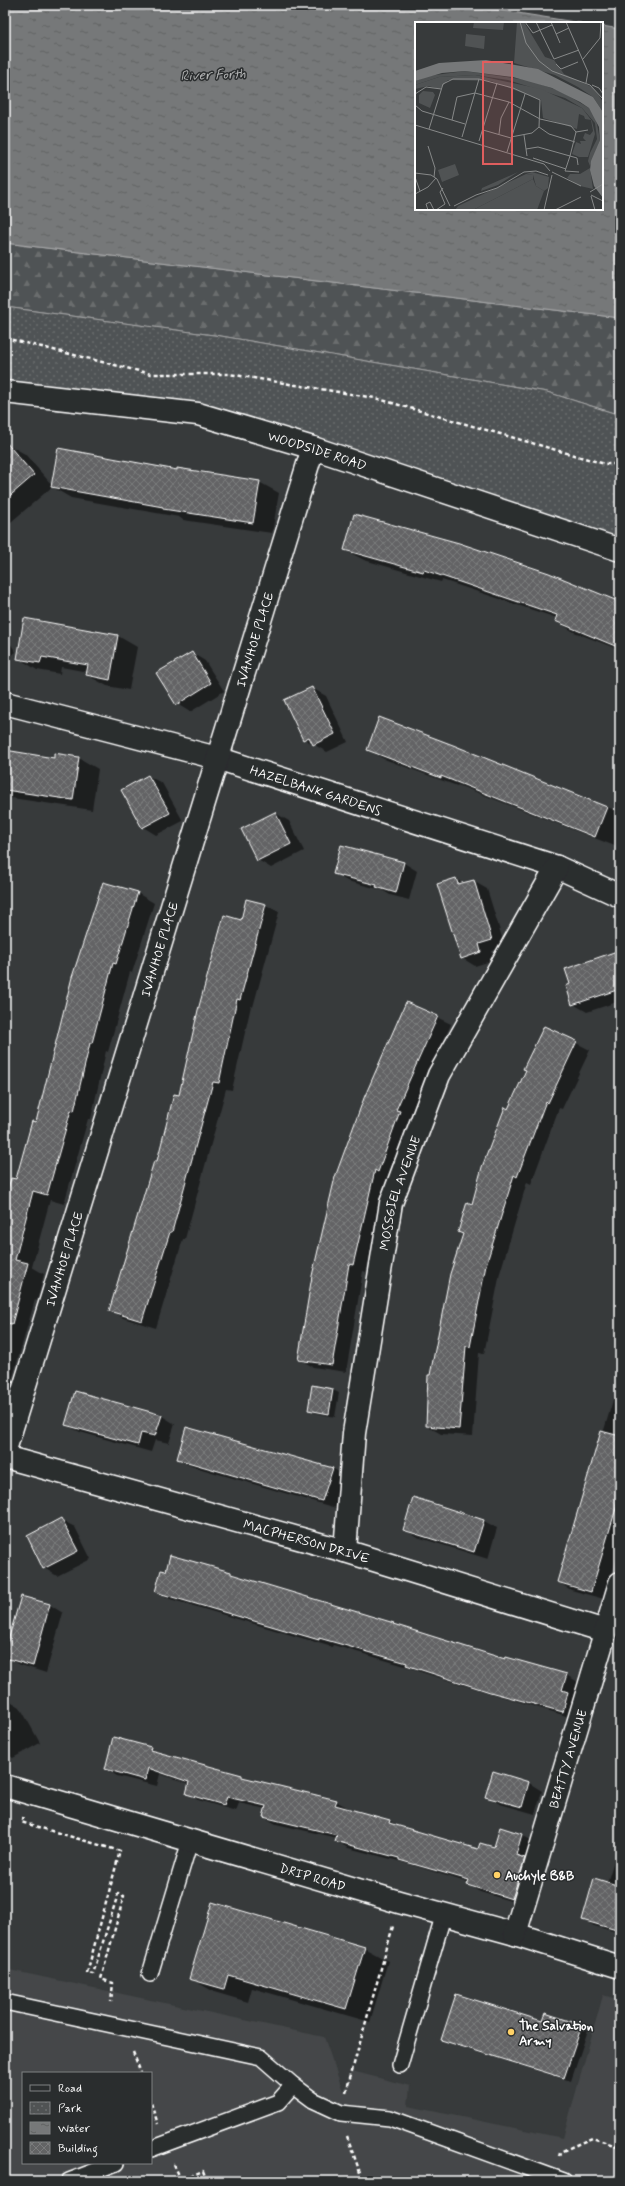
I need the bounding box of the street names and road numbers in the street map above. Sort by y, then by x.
street label: WOODSIDE ROAD [266,428,368,475]
street label: IVANHOE PLACE [233,590,278,689]
street label: HAZELBANK GARDENS [248,762,384,820]
street label: IVANHOE PLACE [138,900,183,999]
street label: MOSSGIEL AVENUE [376,1133,426,1252]
street label: IVANHOE PLACE [43,1209,88,1309]
street label: MACPHERSON DRIVE [241,1516,371,1568]
street label: BEATTY AVENUE [546,1707,592,1811]
street label: DRIP ROAD [277,1860,348,1896]

